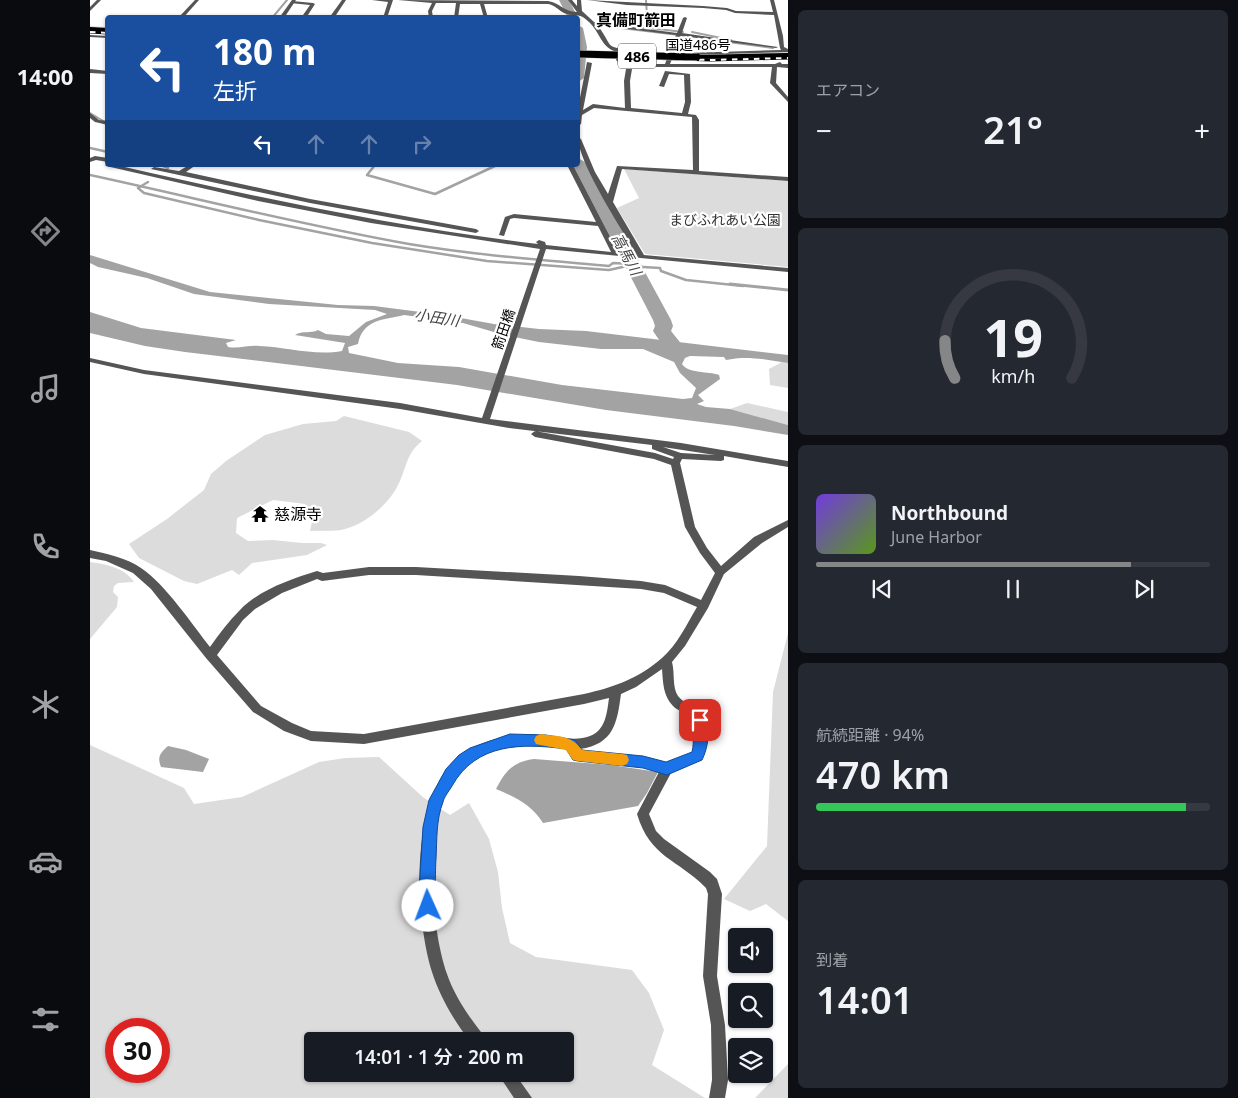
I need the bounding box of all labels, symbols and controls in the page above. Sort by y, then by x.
district label: 真備町箭田 [596,9,676,31]
text: 180 m [213,28,316,75]
icon: left [130,35,195,100]
street label: 国道486号 [665,35,731,54]
road number: 486 [618,44,656,68]
text: 14:00 [17,61,73,91]
text: 左折 [213,75,257,105]
text: エアコン [816,79,880,101]
text: 21° [983,103,1043,155]
text: − [816,111,832,149]
text: + [1194,111,1210,149]
icon: left [249,130,277,158]
icon: ahead [302,130,330,158]
icon: ahead [355,130,383,158]
icon: right [408,130,436,158]
park label: まびふれあい公園 [669,210,781,229]
icon: directions [28,214,63,249]
water label: 高馬川 [608,229,647,280]
text: 19 [983,301,1043,372]
water label: 小田川 [413,304,463,331]
street label: 箭田橋 [487,306,519,352]
text: km/h [991,364,1035,388]
icon: music [28,371,63,406]
text: Northbound [891,500,1008,526]
place label: 慈源寺 [274,503,322,525]
temple icon: 慈源寺 [250,504,270,524]
text: June Harbor [891,526,982,548]
icon: phone [28,529,63,564]
icon: previous [868,575,896,603]
icon: pause [999,575,1027,603]
icon: next [1130,575,1158,603]
icon: climate [28,687,63,722]
pin [679,699,721,741]
icon: arrive [686,706,714,734]
text: 航続距離 · 94% [816,724,924,746]
text: 470 km [816,748,950,800]
icon: car [28,844,63,879]
position arrow [401,879,453,931]
map controls [728,928,773,1083]
button: sound [728,928,773,973]
text: 到着 [816,949,848,971]
text: 14:01 [816,973,913,1025]
button: search [728,983,773,1028]
icon: filters [28,1002,63,1037]
speed limit sign: 30 [105,1018,170,1083]
button: layers [728,1038,773,1083]
text: 14:01 · 1 分 · 200 m [354,1044,524,1070]

